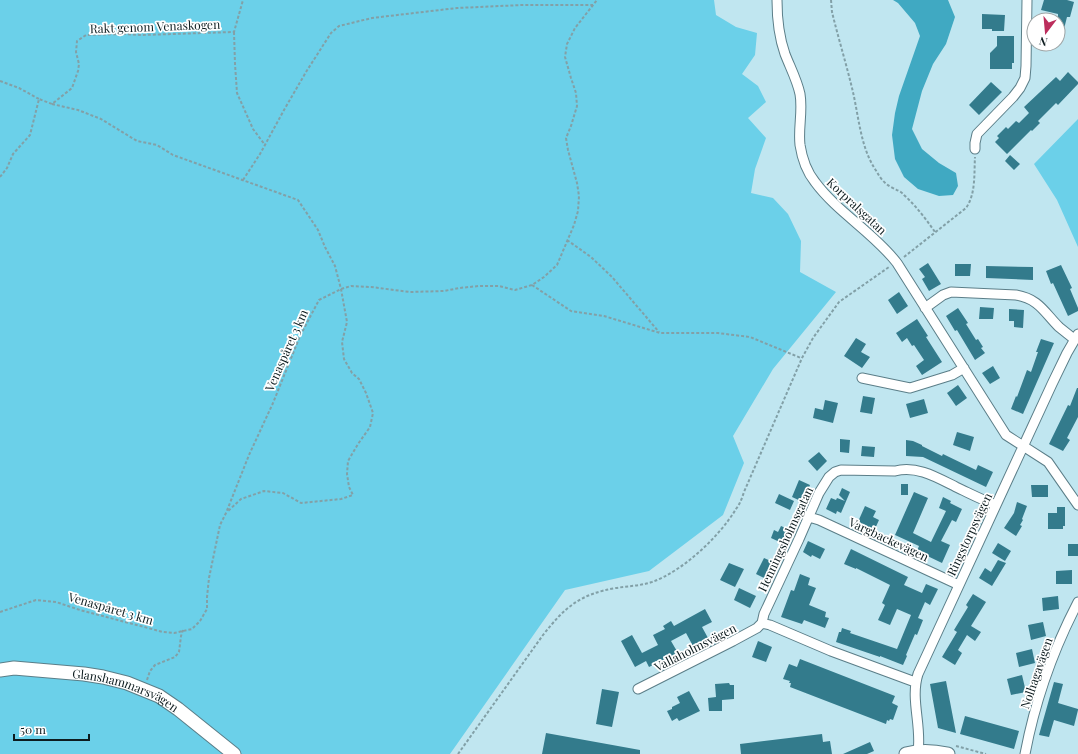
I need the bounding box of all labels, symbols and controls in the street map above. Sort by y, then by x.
north arrow [1026,12,1066,52]
street label: Rakt genom Venaskogen [90,16,220,36]
text: N [1037,34,1049,50]
street label: Korpralsgatan [824,174,890,238]
street label: Venaspåret 3 km [260,306,311,394]
street label: Henningsholmsgatan [754,484,816,594]
street label: Ringstorpsvägen [943,490,995,578]
street label: Vargbackevägen [845,513,932,565]
street label: Venaspåret 3 km [66,588,156,628]
street label: Vallaholmsvägen [650,619,739,675]
street label: Nolhagavägen [1016,635,1056,711]
street label: Glanshammarsvägen [72,665,182,715]
scale bar [14,716,89,742]
text: 50 m [20,721,46,737]

